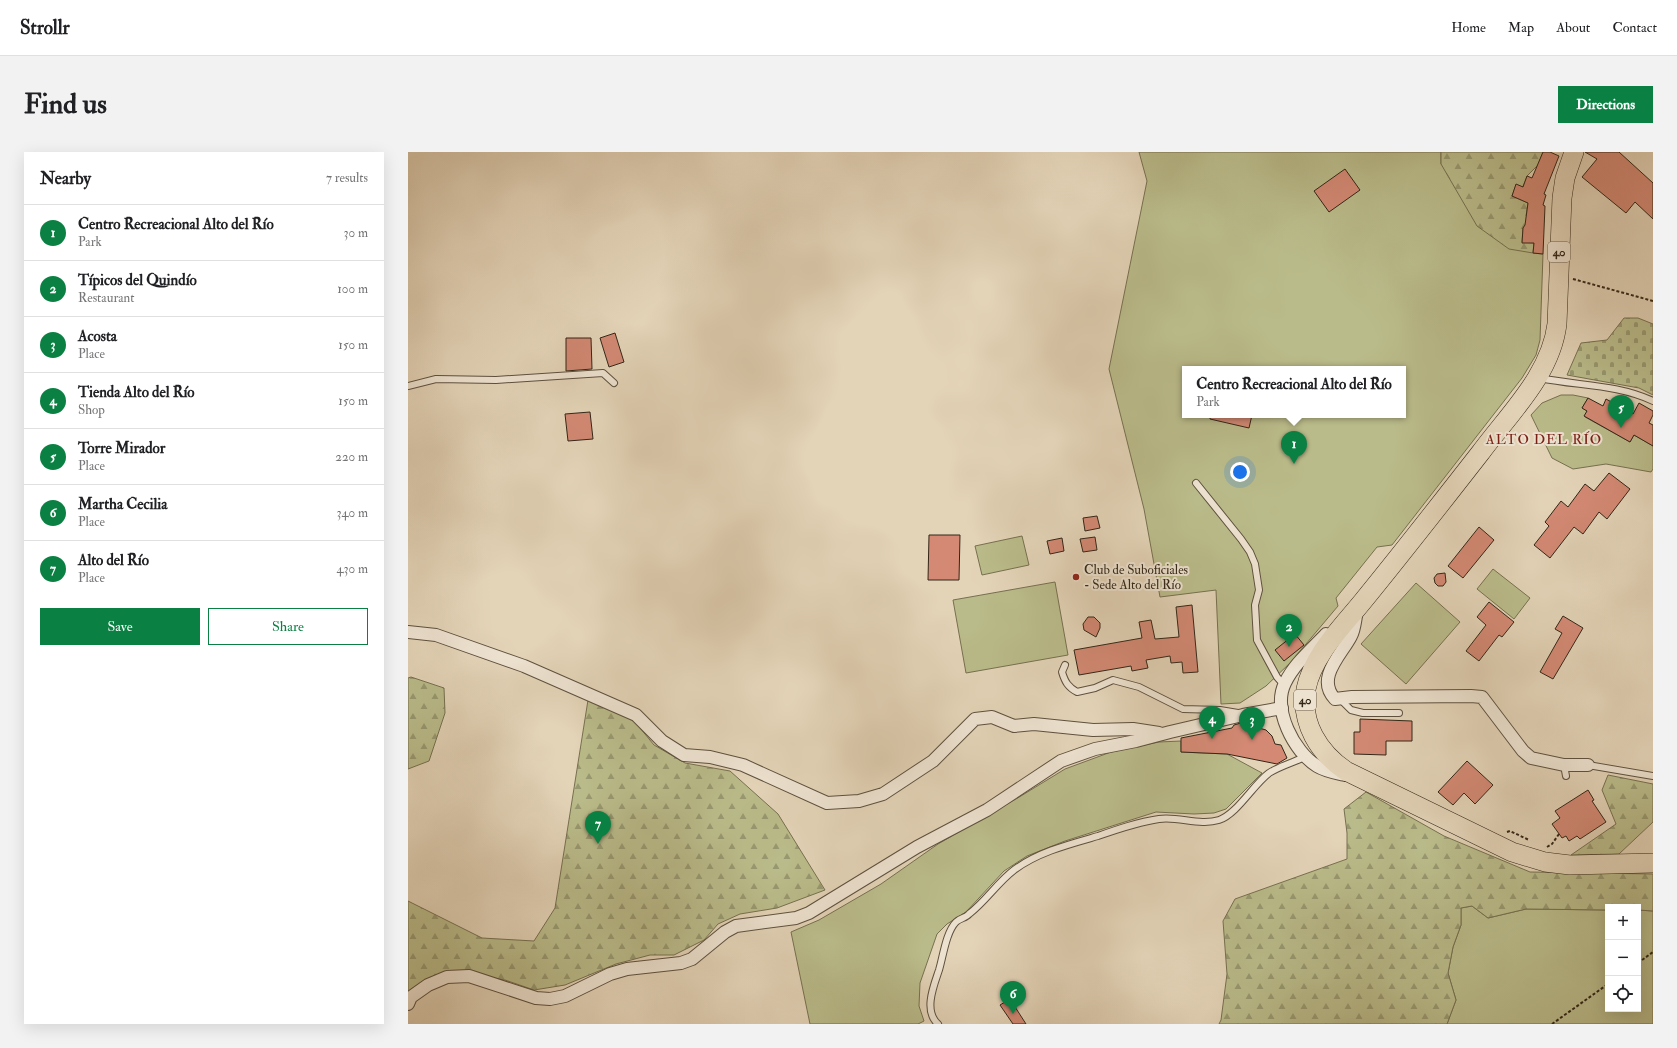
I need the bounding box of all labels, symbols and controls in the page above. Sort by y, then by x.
text: Strollr [20,16,70,40]
text: Home [1451,19,1486,36]
text: Map [1508,19,1534,36]
text: About [1556,19,1590,36]
text: Contact [1612,19,1657,36]
button: Directions [1558,86,1653,123]
text: Find us [24,87,107,122]
text: Nearby [40,168,91,189]
text: 7 results [326,170,368,186]
text: Centro Recreacional Alto del Río [78,215,274,234]
text: 1 [51,225,55,241]
text: 30 m [344,225,368,241]
text: Park [78,234,102,250]
road number: 40 [1548,242,1570,262]
text: Típicos del Quindío [78,271,197,290]
text: 2 [50,281,56,297]
text: 100 m [337,281,368,297]
text: Restaurant [78,290,134,306]
text: Acosta [78,327,117,346]
text: 3 [51,337,56,353]
text: 150 m [338,337,368,353]
text: Place [78,346,105,362]
popup [1182,366,1406,418]
text: Centro Recreacional Alto del Río [1196,375,1392,394]
text: Tienda Alto del Río [78,383,195,402]
text: 4 [49,393,57,409]
text: 150 m [338,393,368,409]
text: Park [1196,394,1220,410]
pin: 5 [1608,395,1634,428]
text: Shop [78,402,105,418]
pin: 1 [1281,431,1307,464]
district label: ALTO DEL RÍO [1485,431,1602,448]
text: Torre Mirador [78,439,165,458]
text: 5 [50,449,56,465]
text: 220 m [335,449,368,465]
text: Place [78,458,105,474]
your location [1230,462,1250,482]
text: Martha Cecilia [78,495,168,514]
text: 6 [50,505,56,521]
text: 340 m [337,505,368,521]
text: Place [78,514,105,530]
text: Alto del Río [78,551,149,570]
text: 7 [50,561,56,577]
text: 430 m [337,561,368,577]
place label: Club de Suboficiales - Sede Alto del Río [1084,562,1189,593]
text: Place [78,570,105,586]
marker: Club de Suboficiales - Sede Alto del Río [1071,572,1081,582]
button: Save [40,608,200,645]
button: Share [208,608,368,645]
pin: 2 [1276,614,1302,647]
road number: 40 [1294,690,1316,710]
pin: 4 [1199,706,1225,739]
pin: 3 [1239,707,1265,740]
pin: 7 [585,811,611,844]
map controls [1605,904,1641,1012]
button: + [1605,904,1641,940]
button: − [1605,940,1641,976]
button: locate [1605,976,1641,1012]
pin: 6 [1000,981,1026,1014]

